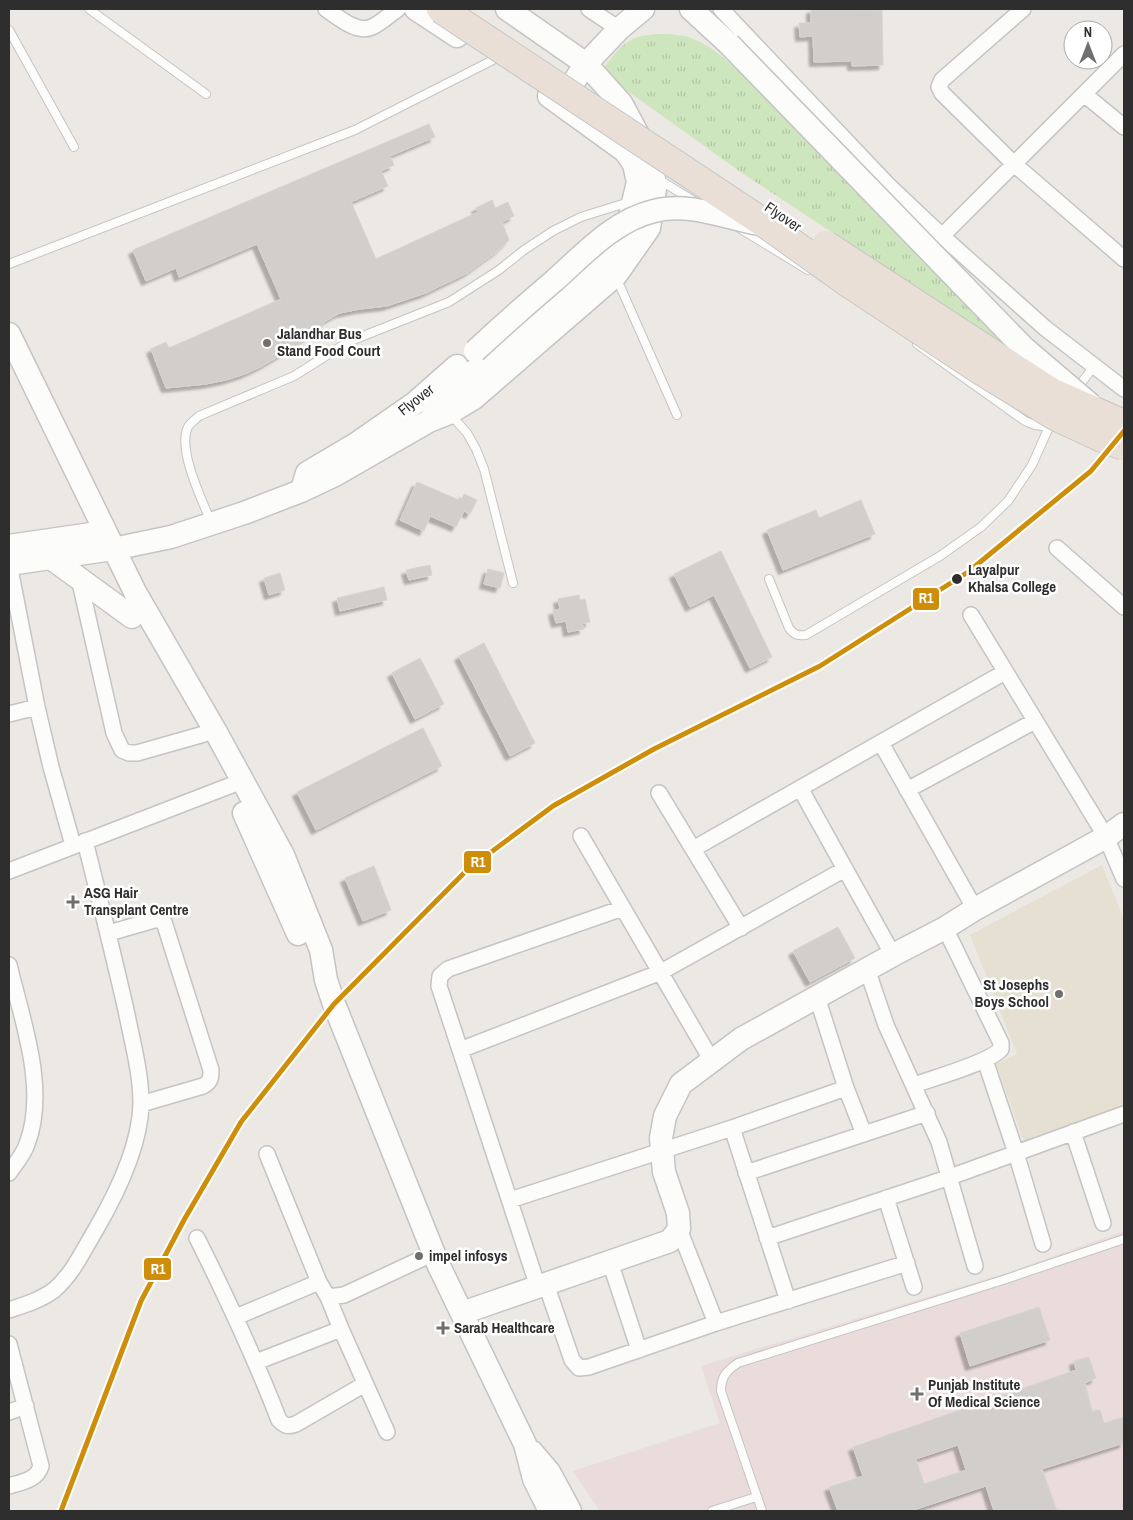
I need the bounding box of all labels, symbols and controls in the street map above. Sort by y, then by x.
north arrow [1063,20,1113,70]
text: N [1084,23,1092,41]
street label: Flyover [761,197,806,237]
place label: Jalandhar Bus Stand Food Court [277,323,380,361]
marker: Jalandhar Bus Stand Food Court [261,337,273,349]
street label: Flyover [393,379,438,420]
place label: Layalpur Khalsa College [968,559,1056,597]
marker: Layalpur Khalsa College [950,572,964,586]
line badge: R1 [912,587,940,611]
text: R1 [919,589,934,607]
line badge: R1 [463,850,492,874]
text: R1 [471,853,486,871]
place label: ASG Hair Transplant Centre [84,882,189,920]
marker: ASG Hair Transplant Centre [66,895,80,909]
place label: St Josephs Boys School [974,974,1049,1012]
marker: St Josephs Boys School [1053,988,1065,1000]
place label: impel infosys [429,1245,508,1266]
marker: impel infosys [413,1250,425,1262]
line badge: R1 [143,1257,172,1281]
text: R1 [151,1260,166,1278]
place label: Sarab Healthcare [454,1317,555,1338]
marker: Sarab Healthcare [436,1321,450,1335]
place label: Punjab Institute Of Medical Science [928,1374,1040,1412]
marker: Punjab Institute Of Medical Science [910,1387,924,1401]

